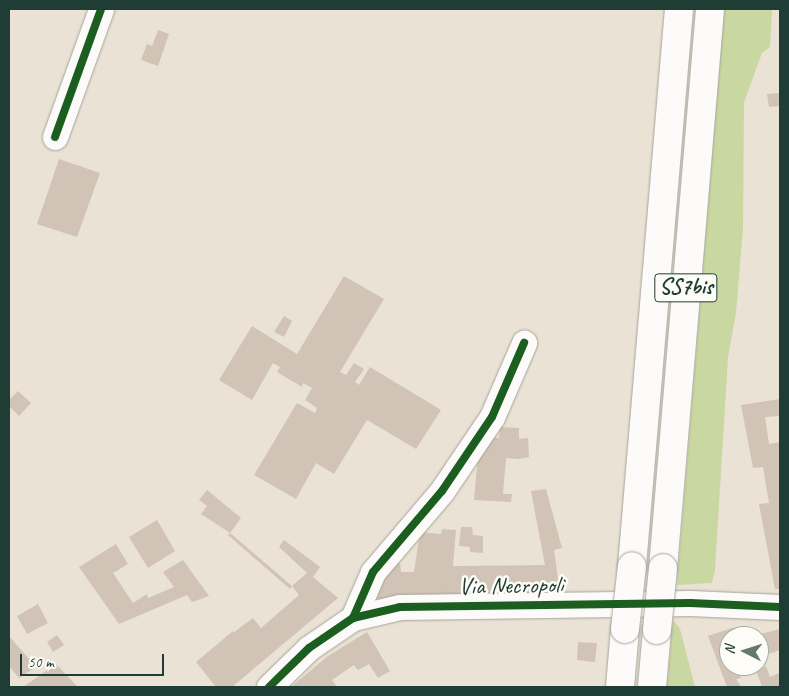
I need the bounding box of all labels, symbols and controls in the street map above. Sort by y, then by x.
road number: SS7bis [654,268,718,308]
street label: Via Necropoli [458,571,564,601]
north arrow [719,626,769,676]
scale bar [22,644,166,676]
text: N [721,645,738,655]
text: 50 m [28,653,54,672]

